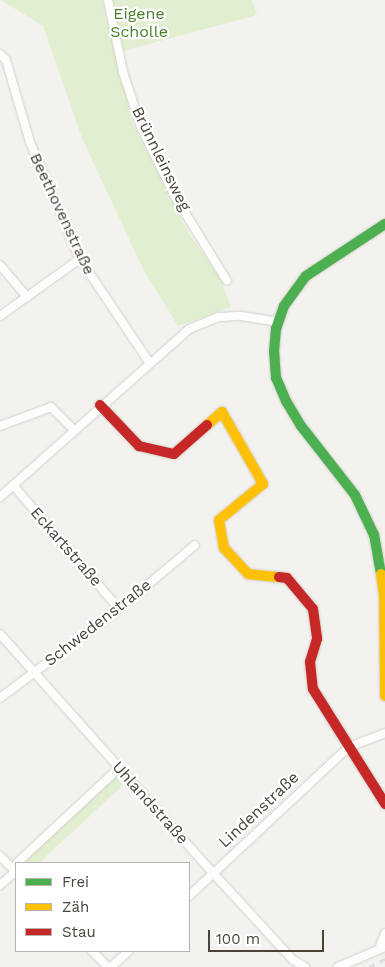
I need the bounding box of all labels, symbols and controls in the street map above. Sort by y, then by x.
park label: Eigene Scholle [110,4,168,42]
street label: Brünnleinsweg [127,104,195,214]
street label: Beethovenstraße [25,150,99,278]
street label: Eckartstraße [26,503,106,591]
street label: Schwedenstraße [41,575,155,671]
street label: Uhlandstraße [108,758,192,848]
street label: Lindenstraße [215,768,303,852]
legend [15,862,190,952]
text: Frei [62,873,89,891]
text: Zäh [62,898,89,916]
scale bar [210,920,326,952]
text: Stau [62,923,96,941]
text: 100 m [216,930,260,948]

